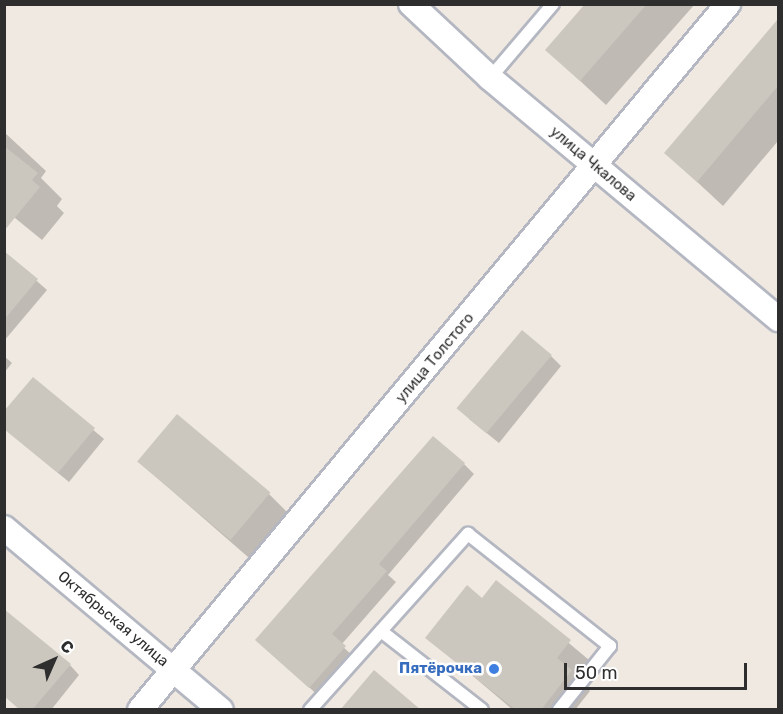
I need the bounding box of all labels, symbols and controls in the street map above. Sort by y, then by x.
street label: улица Чкалова [546,123,640,205]
street label: улица Толстого [392,309,478,407]
street label: Октябрьская улица [54,567,172,671]
north arrow [24,630,84,690]
text: С [56,636,78,658]
scale bar [567,651,750,689]
place label: Пятёрочка [399,660,482,678]
marker: Пятёрочка [487,662,501,676]
text: 50 m [575,662,618,684]

